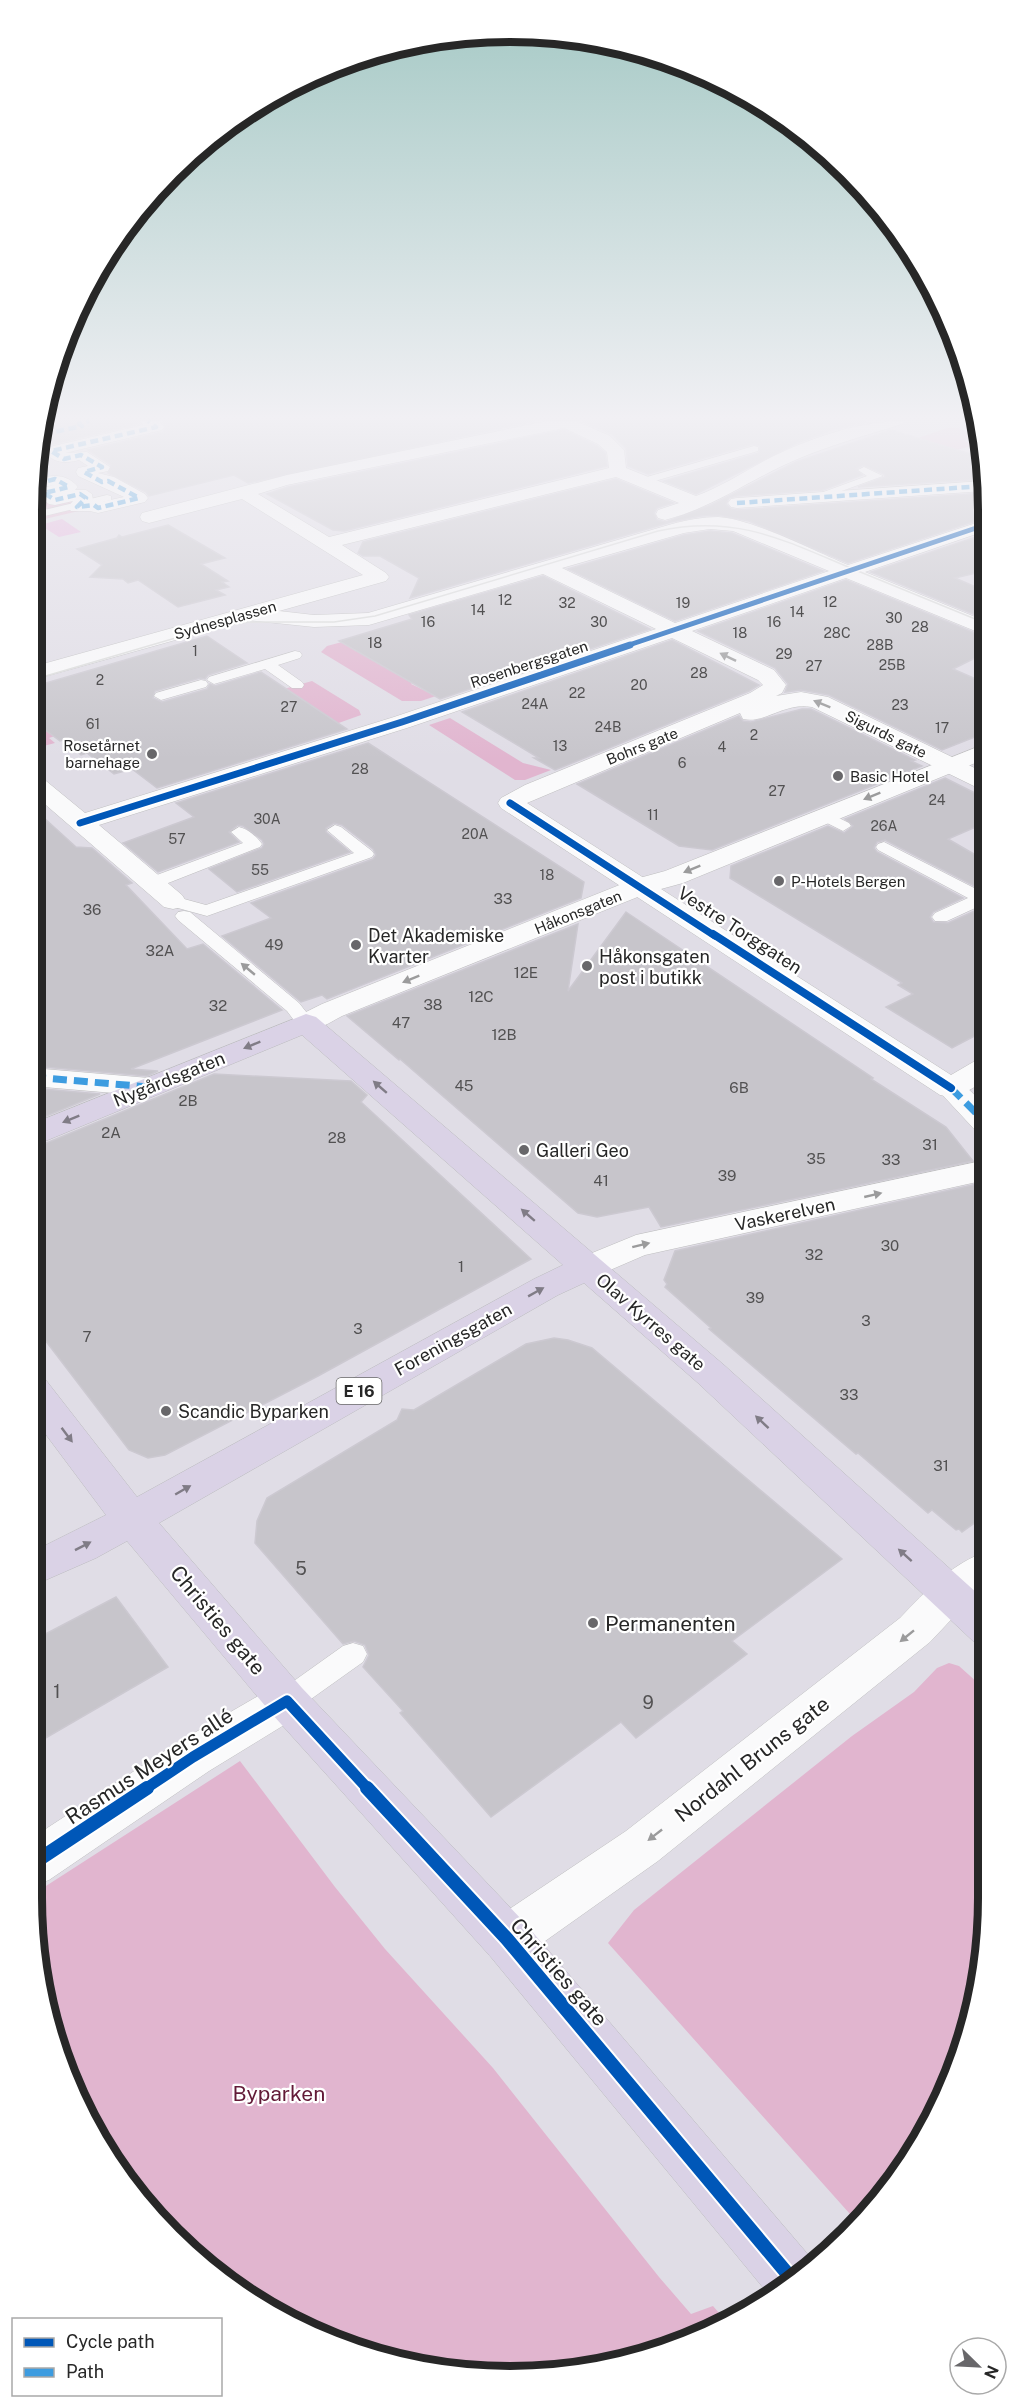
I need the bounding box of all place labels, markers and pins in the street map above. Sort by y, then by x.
place label: Rosetårnet barnehage [63,737,140,771]
marker: Rosetårnet barnehage [145,747,159,761]
place label: Basic Hotel [850,768,929,785]
marker: Basic Hotel [831,769,845,783]
place label: P-Hotels Bergen [791,873,905,890]
marker: P-Hotels Bergen [772,874,786,888]
place label: Det Akademiske Kvarter [368,925,504,967]
marker: Det Akademiske Kvarter [349,938,363,952]
place label: Håkonsgaten post i butikk [599,946,710,988]
marker: Håkonsgaten post i butikk [580,959,594,973]
place label: Galleri Geo [536,1140,629,1161]
marker: Galleri Geo [517,1143,531,1157]
place label: Scandic Byparken [178,1401,329,1422]
marker: Scandic Byparken [159,1404,173,1418]
place label: Permanenten [605,1611,736,1636]
marker: Permanenten [586,1616,600,1630]

